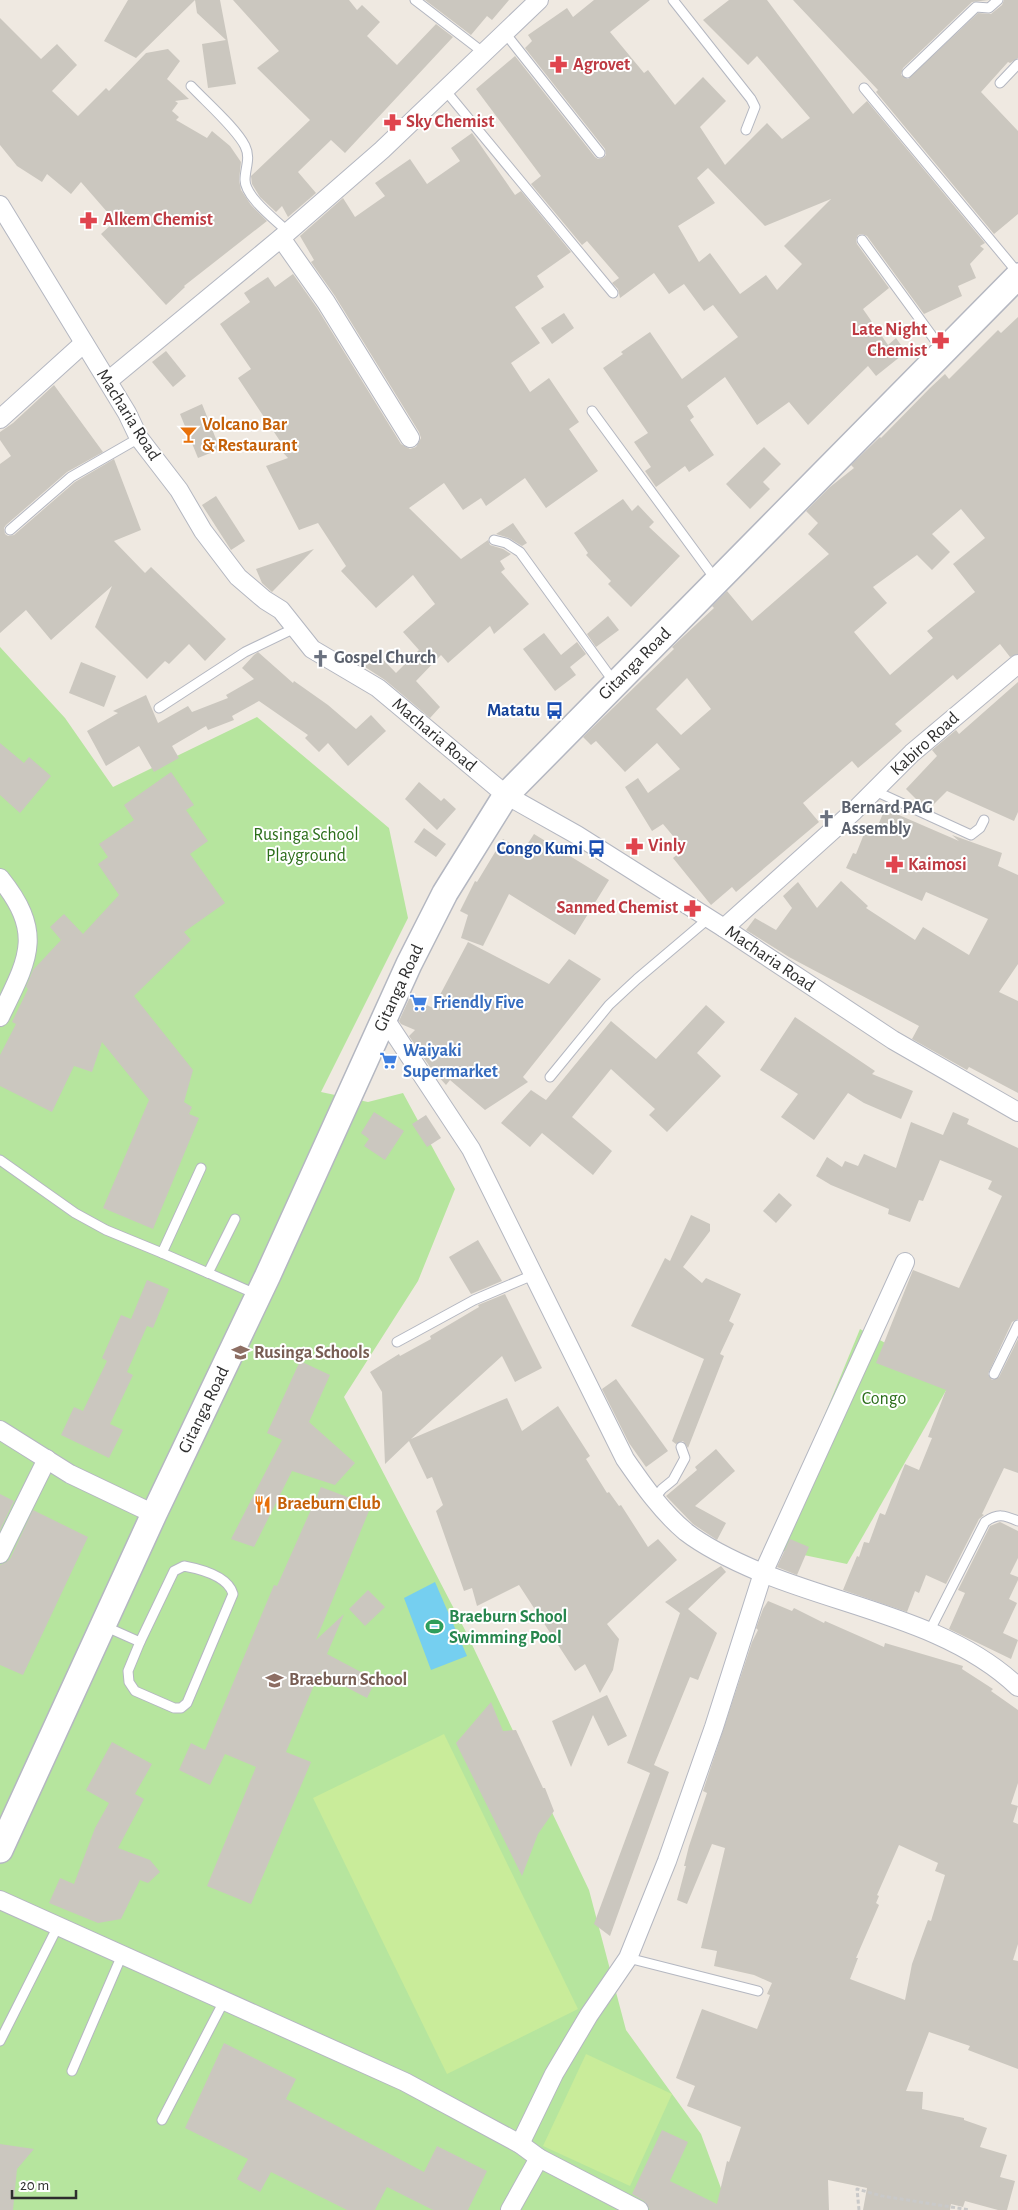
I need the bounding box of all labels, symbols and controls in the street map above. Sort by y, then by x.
pharmacy icon: Agrovet [549,55,569,75]
place label: Agrovet [573,56,630,74]
pharmacy icon: Sky Chemist [382,112,402,132]
place label: Sky Chemist [406,113,494,131]
pharmacy icon: Alkem Chemist [79,210,99,230]
place label: Alkem Chemist [103,211,213,229]
place label: Late Night Chemist [851,321,927,360]
pharmacy icon: Late Night Chemist [931,330,951,350]
street label: Macharia Road [93,366,163,464]
place label: Volcano Bar & Restaurant [202,416,297,455]
bar icon: Volcano Bar & Restaurant [178,425,198,445]
street label: Gitanga Road [595,624,675,704]
church icon: Gospel Church [310,648,330,668]
place label: Gospel Church [334,649,436,667]
street label: Macharia Road [388,695,480,775]
bus stop icon: Matatu [544,701,564,721]
place label: Matatu [487,702,541,720]
street label: Kabiro Road [887,709,963,779]
place label: Bernard PAG Assembly [841,799,933,838]
church icon: Bernard PAG Assembly [817,808,837,828]
park label: Rusinga School Playground [253,826,359,865]
pharmacy icon: Vinly [624,836,644,856]
place label: Vinly [648,837,687,855]
bus stop icon: Congo Kumi [587,839,607,859]
place label: Congo Kumi [496,840,583,858]
pharmacy icon: Kaimosi [884,855,904,875]
place label: Kaimosi [908,856,967,874]
pharmacy icon: Sanmed Chemist [682,898,702,918]
place label: Sanmed Chemist [556,899,678,917]
street label: Macharia Road [722,922,818,996]
street label: Gitanga Road [371,942,427,1034]
supermarket icon: Friendly Five [409,993,429,1013]
place label: Friendly Five [433,994,524,1012]
place label: Waiyaki Supermarket [403,1042,498,1081]
supermarket icon: Waiyaki Supermarket [379,1051,399,1071]
school or university icon: Rusinga Schools [230,1343,250,1363]
place label: Rusinga Schools [254,1344,370,1362]
street label: Gitanga Road [175,1364,233,1456]
park label: Congo [862,1390,906,1408]
restaurant icon: Braeburn Club [253,1494,273,1514]
place label: Braeburn Club [277,1495,381,1513]
place label: Braeburn School Swimming Pool [449,1608,567,1647]
sports icon: Braeburn School Swimming Pool [425,1617,445,1637]
school or university icon: Braeburn School [265,1670,285,1690]
place label: Braeburn School [289,1671,407,1689]
scale bar [12,2168,76,2200]
text: 20 m [20,2178,49,2193]

